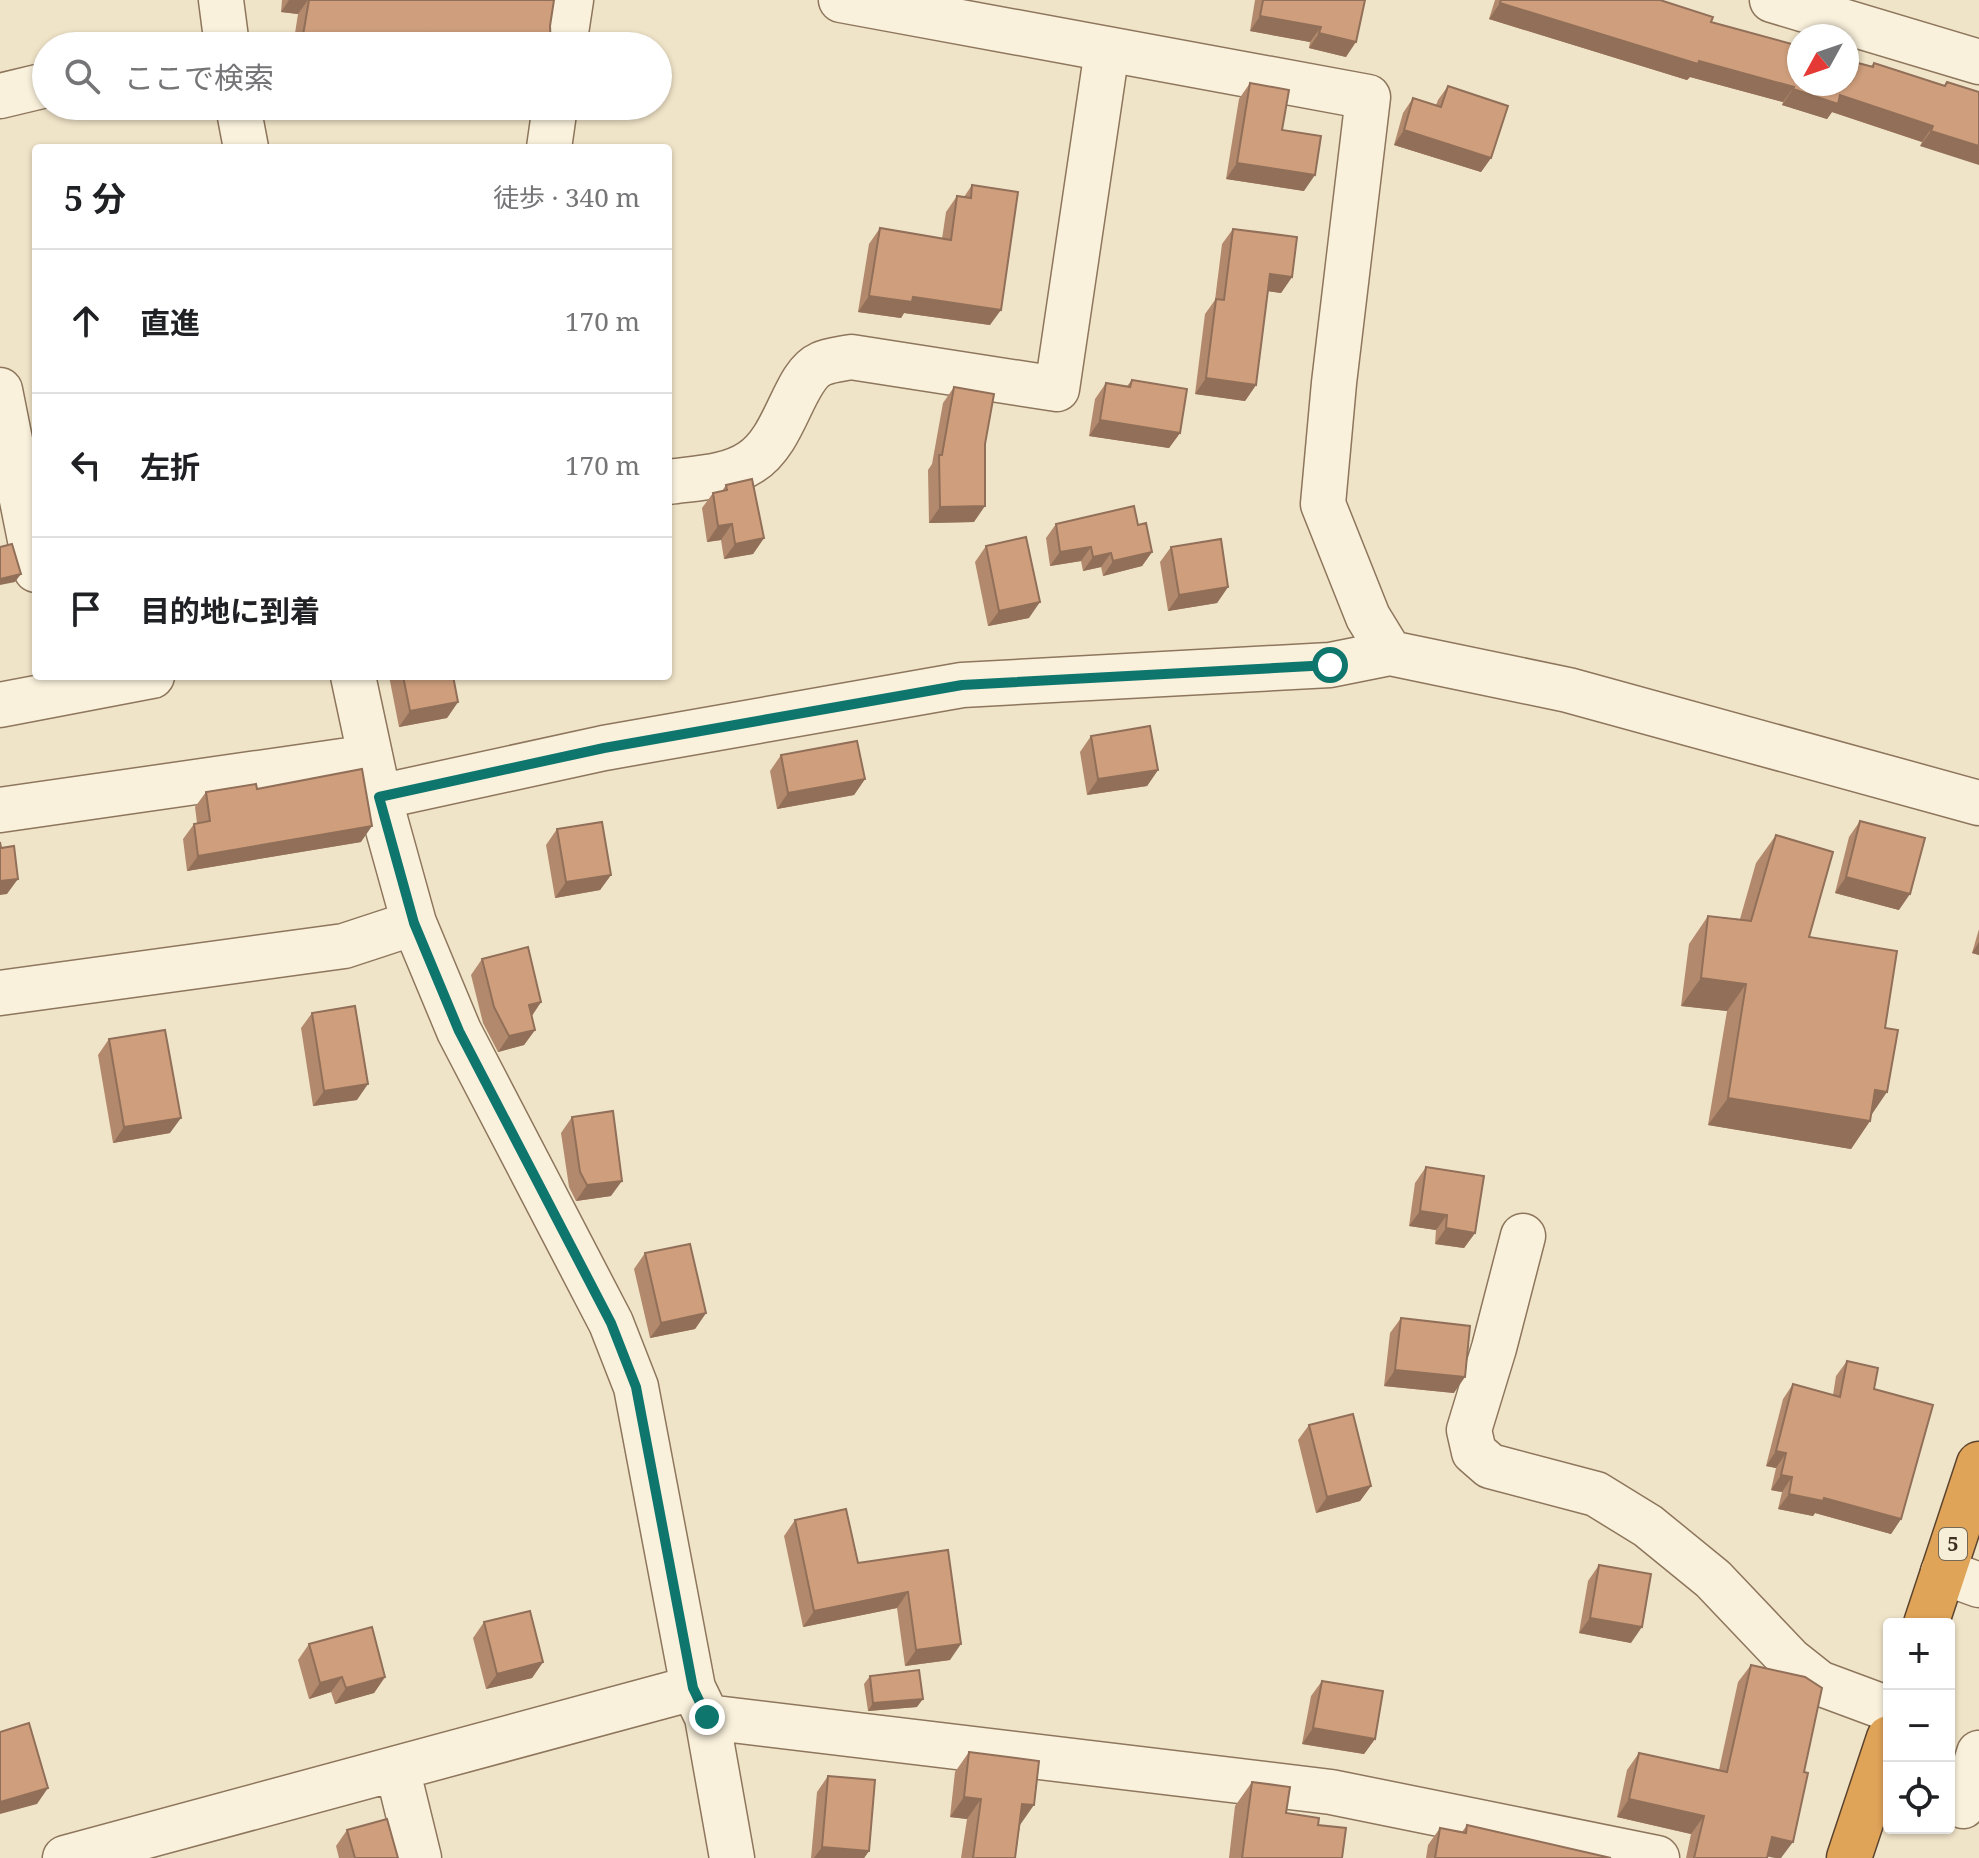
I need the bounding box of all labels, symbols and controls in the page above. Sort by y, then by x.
north arrow [1787,24,1859,96]
search box [32,32,672,120]
icon: search [60,54,104,98]
text: ここで検索 [124,57,274,98]
text: 5 分 [64,175,126,221]
text: 徒歩 · 340 m [493,179,640,215]
icon: ahead [64,299,108,343]
text: 直進 [140,302,200,343]
text: 170 m [565,303,640,339]
icon: left [64,443,108,487]
text: 左折 [140,446,200,487]
text: 170 m [565,447,640,483]
icon: arrive [64,587,108,631]
text: 目的地に到着 [140,590,320,631]
route start [1312,647,1348,683]
road number: 5 [1939,1528,1967,1560]
map controls [1883,1618,1955,1834]
button: + [1883,1618,1955,1690]
button: − [1883,1690,1955,1762]
route end [689,1699,725,1735]
button: locate [1883,1762,1955,1834]

